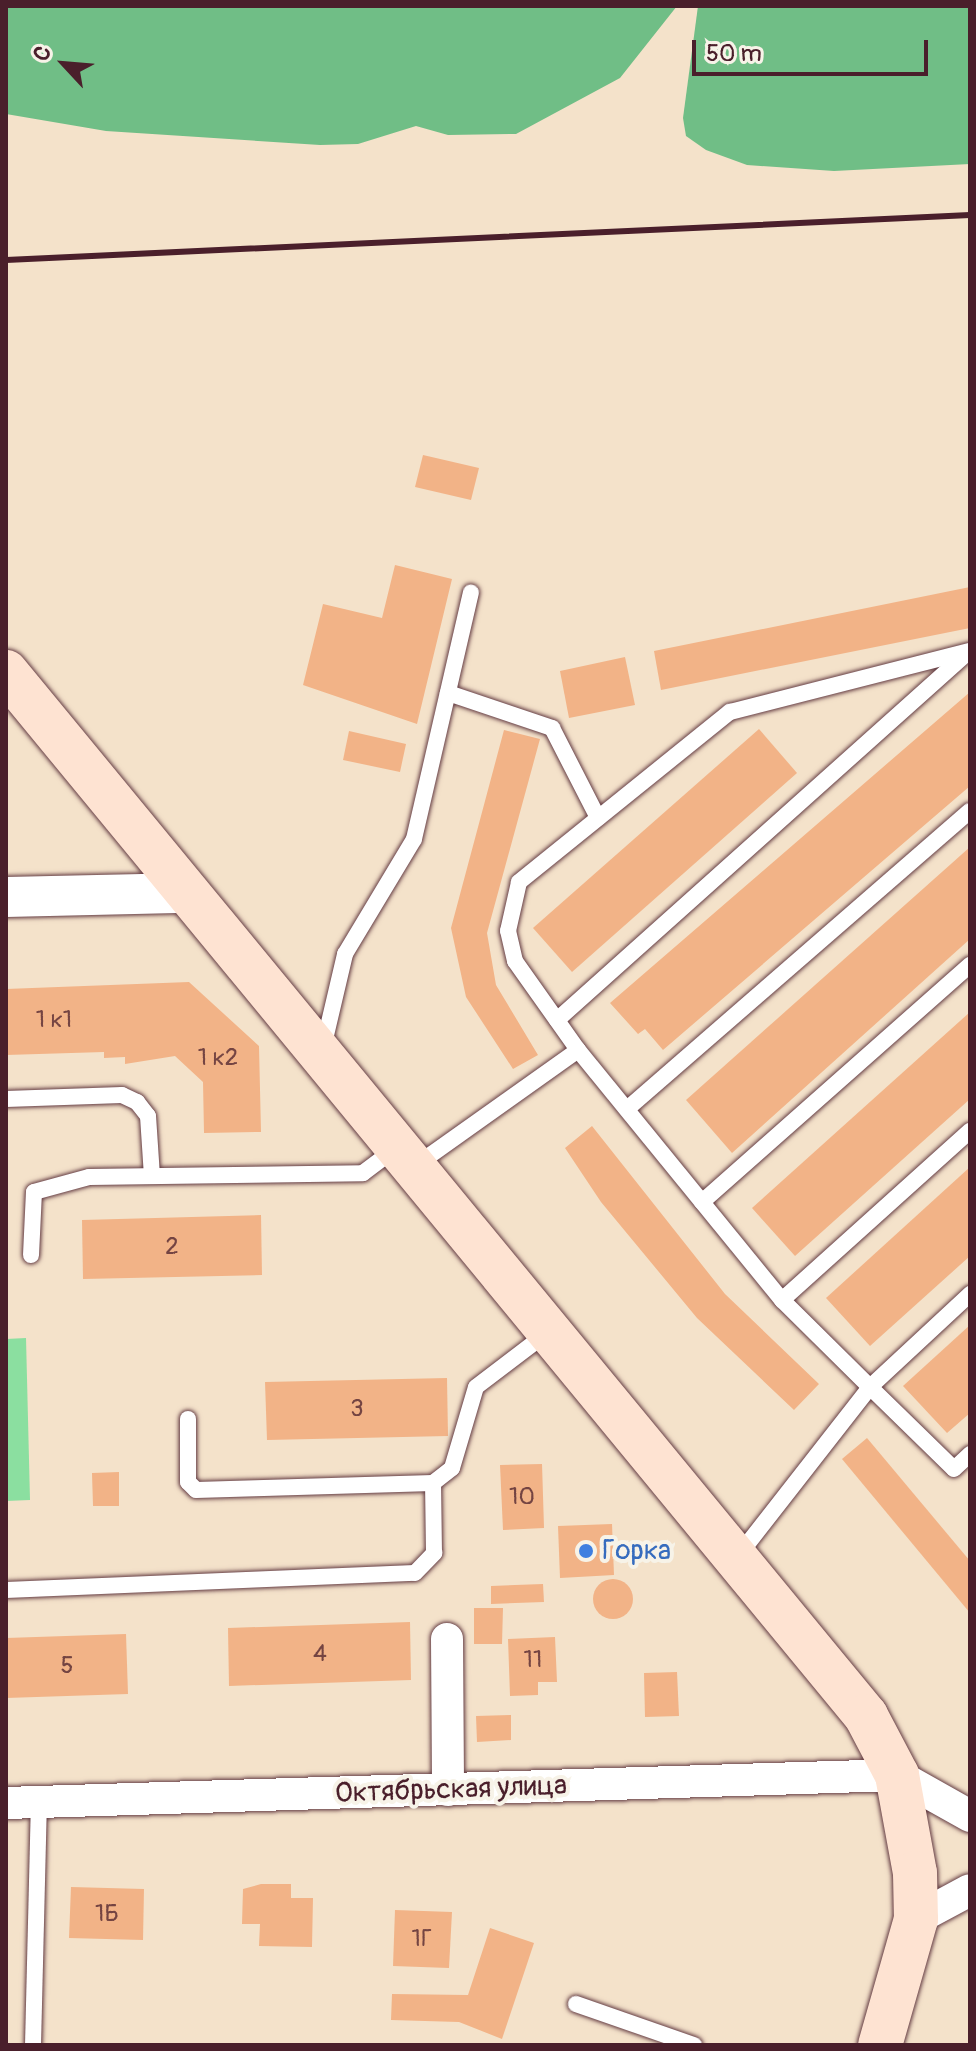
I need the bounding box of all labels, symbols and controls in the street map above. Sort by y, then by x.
north arrow [24,24,104,104]
scale bar [696,24,932,74]
text: 50 m [706,39,762,68]
text: С [27,41,58,66]
house number: 1 к1 [36,1006,72,1034]
house number: 1 к2 [198,1044,238,1072]
house number: 2 [165,1233,179,1261]
house number: 3 [350,1395,364,1423]
house number: 10 [509,1483,535,1511]
place label: Горка [602,1534,671,1568]
marker: Горка [577,1542,595,1560]
house number: 4 [313,1640,327,1668]
house number: 11 [524,1646,542,1674]
house number: 5 [60,1652,74,1680]
street label: Октябрьская улица [334,1769,568,1811]
house number: 1Б [95,1900,119,1928]
house number: 1Г [412,1925,432,1953]

